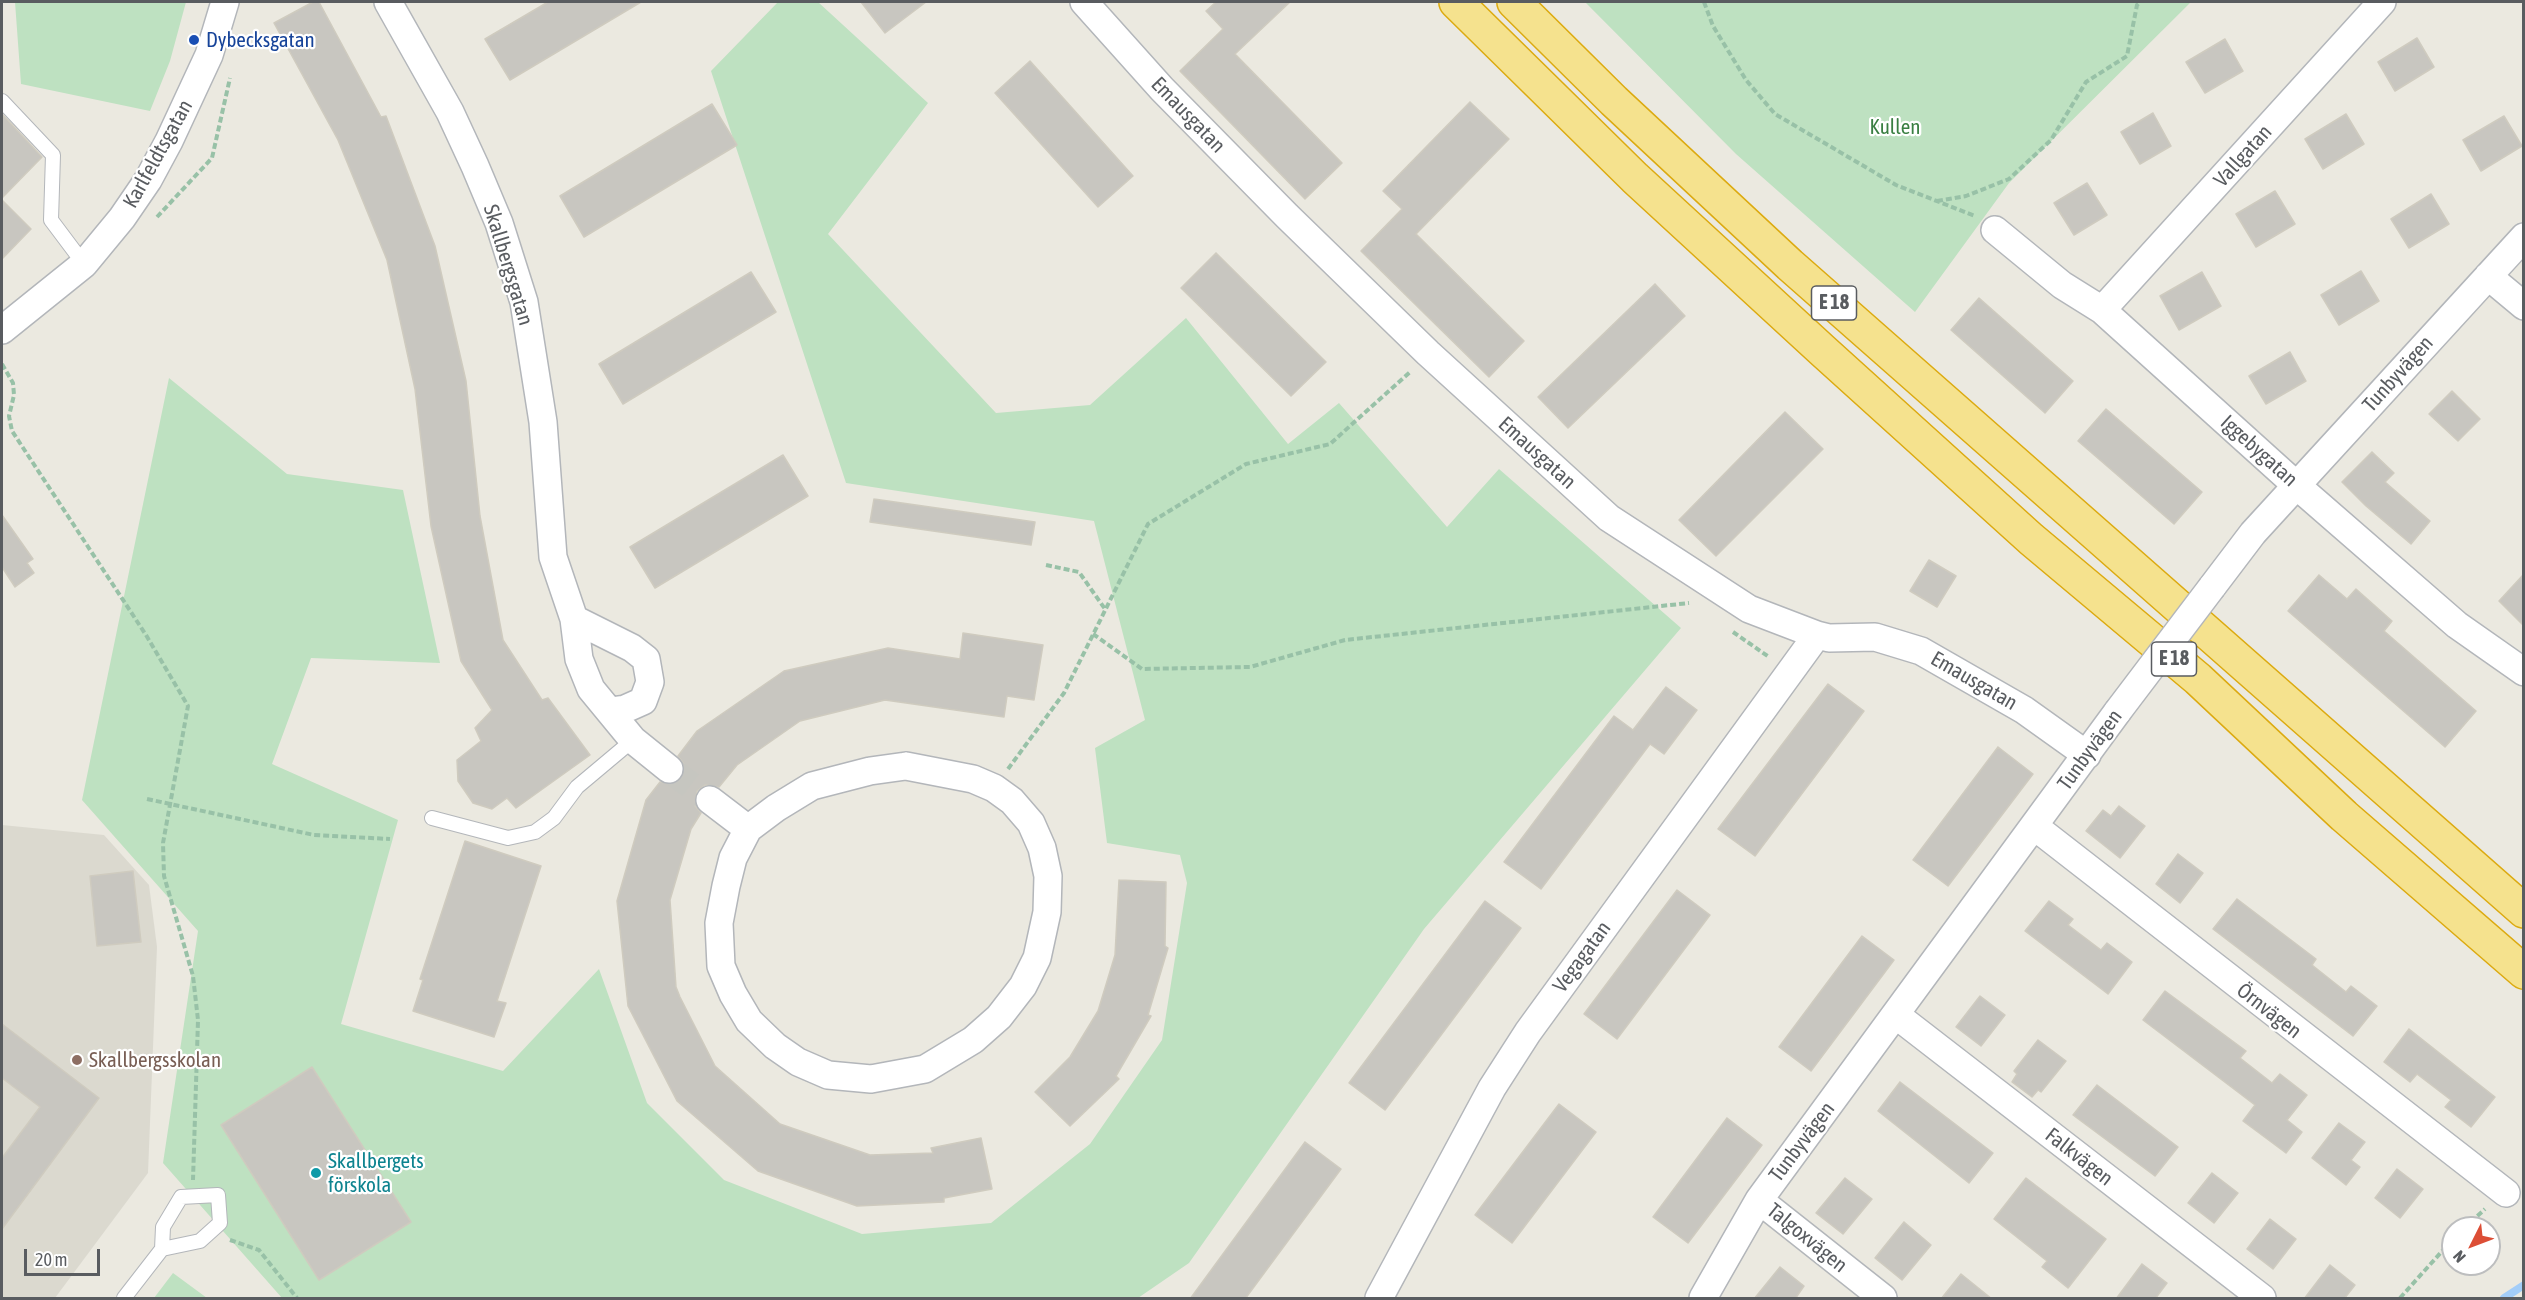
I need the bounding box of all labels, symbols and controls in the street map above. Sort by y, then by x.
place label: Dybecksgatan [206,27,315,53]
marker: Dybecksgatan [187,33,201,47]
street label: Emausgatan [1146,72,1230,158]
street label: Karlfeldtsgatan [118,95,198,213]
park label: Kullen [1870,114,1920,140]
street label: Vallgatan [2209,120,2277,192]
street label: Skallbergsgatan [478,202,538,328]
road number: E 18 [1812,286,1856,320]
street label: Tunbyvägen [2357,331,2439,417]
street label: Iggebygatan [2215,410,2303,492]
street label: Emausgatan [1493,412,1581,494]
road number: E 18 [2152,642,2196,676]
street label: Emausgatan [1926,646,2022,716]
street label: Tunbyvägen [2052,705,2128,795]
street label: Vegagatan [1548,916,1616,998]
street label: Örnvägen [2232,978,2306,1044]
place label: Skallbergsskolan [89,1047,221,1073]
marker: Skallbergsskolan [70,1053,84,1067]
street label: Tunbyvägen [1764,1097,1840,1187]
street label: Falkvägen [2040,1123,2118,1191]
place label: Skallbergets förskola [328,1148,424,1198]
marker: Skallbergets förskola [309,1166,323,1180]
street label: Talgoxvägen [1762,1198,1852,1278]
north arrow [2441,1216,2501,1276]
scale bar [27,1237,104,1275]
text: N [2449,1247,2469,1266]
text: 20 m [35,1249,67,1270]

